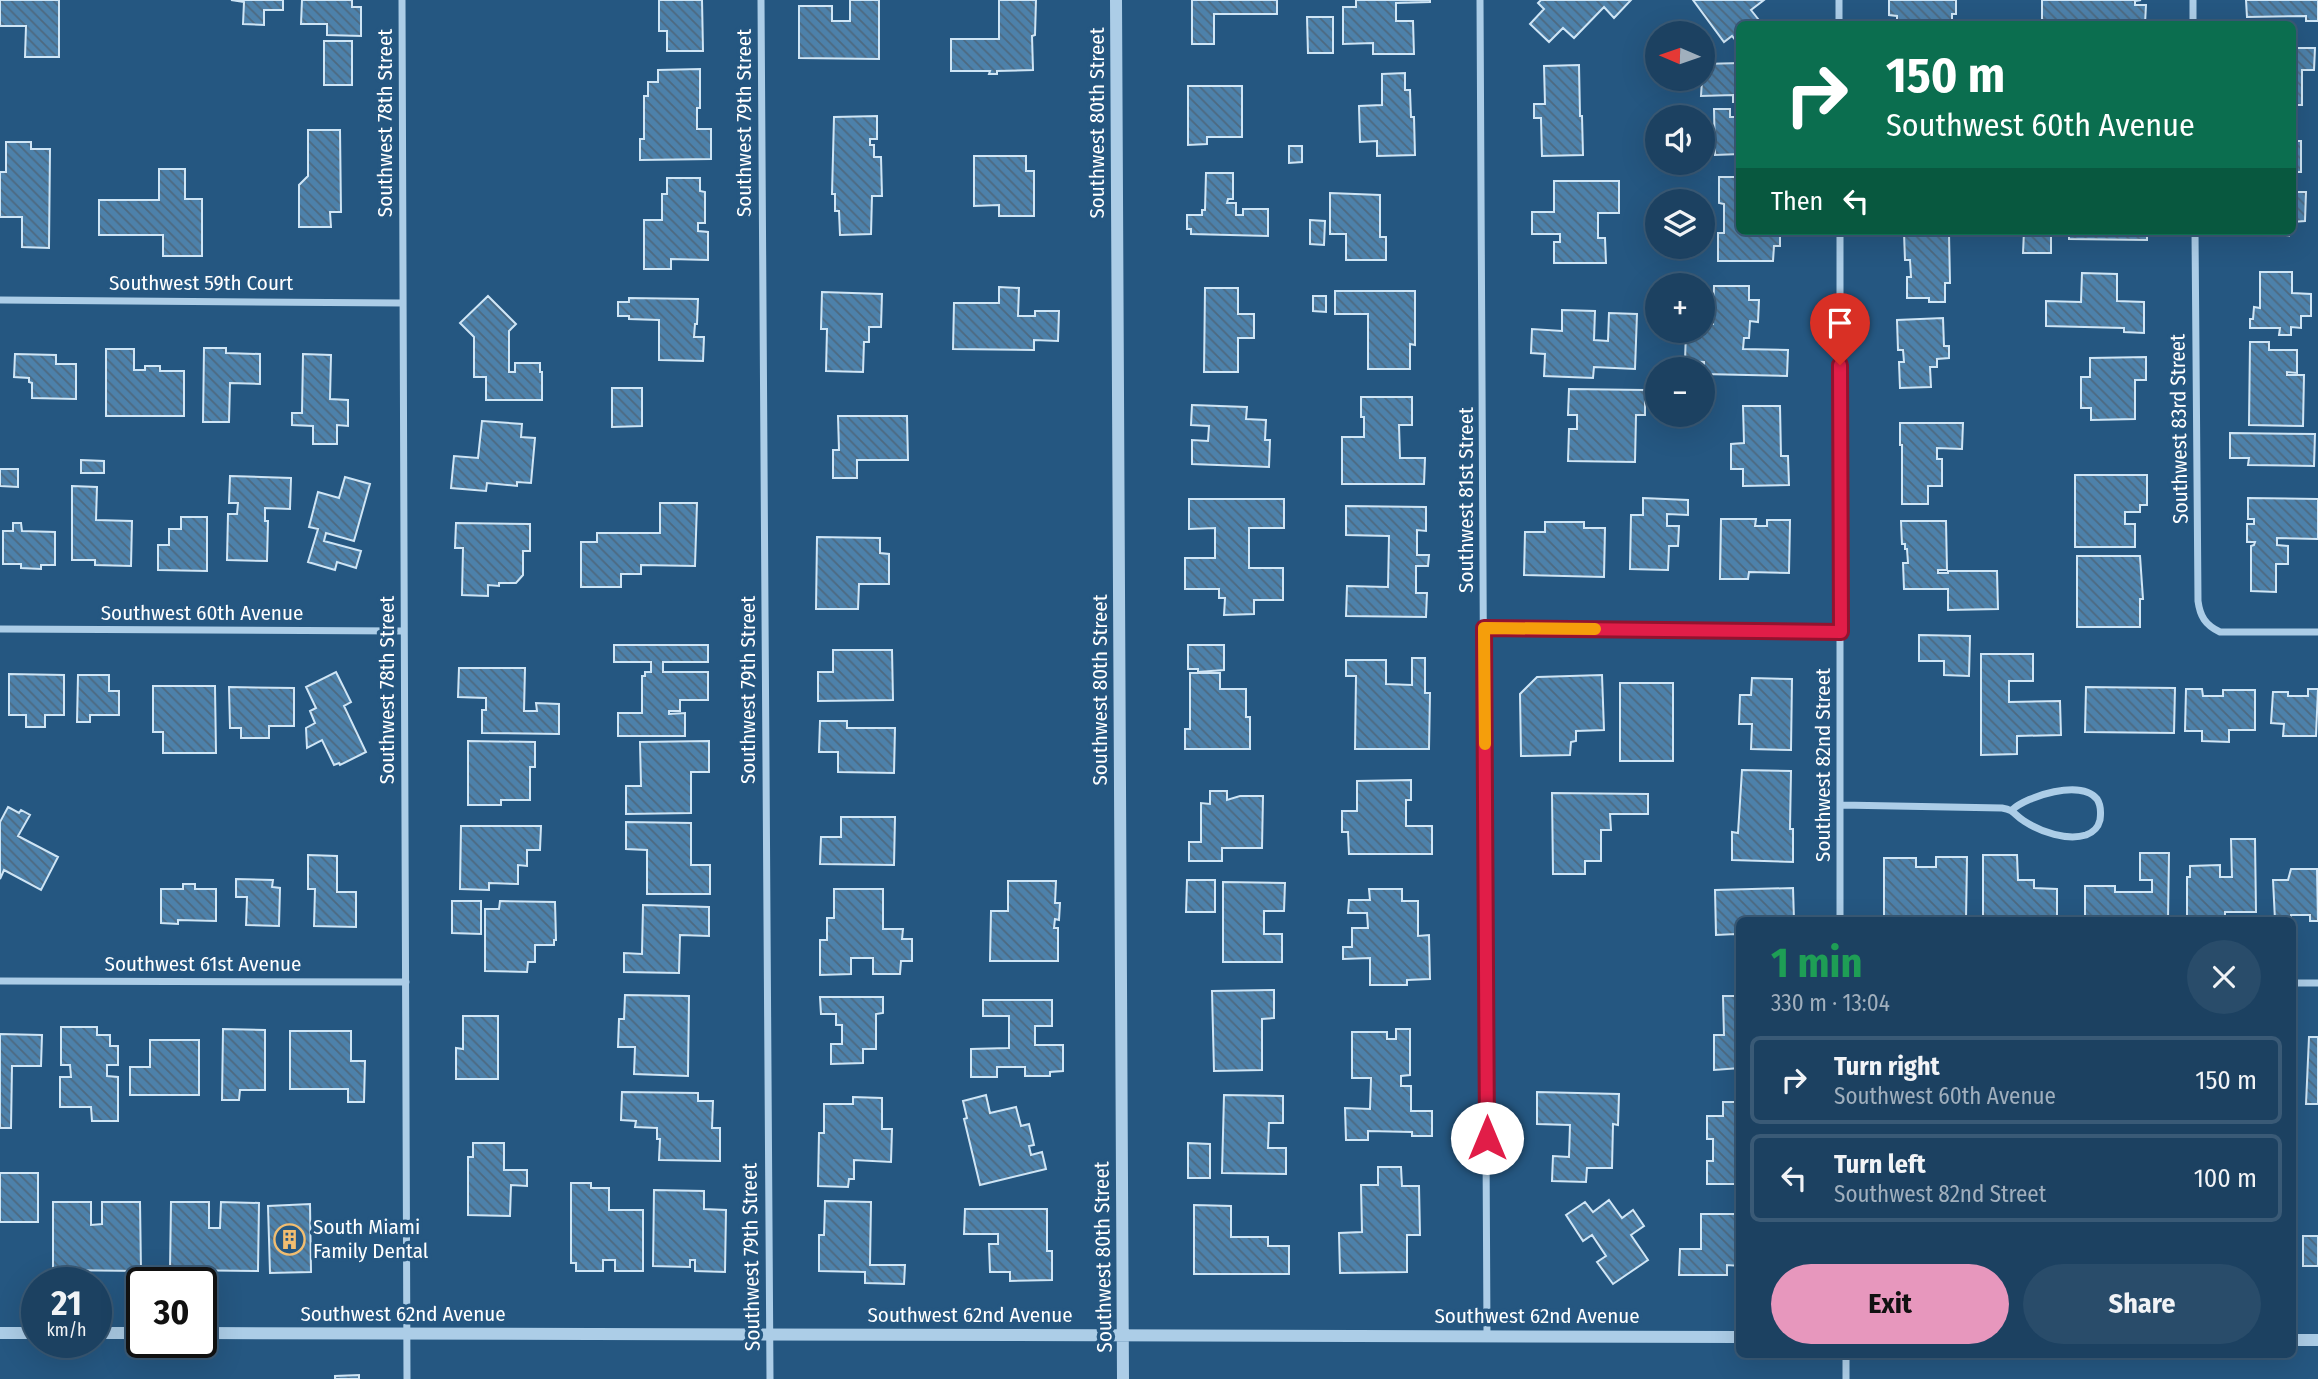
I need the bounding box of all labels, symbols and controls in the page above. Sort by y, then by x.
north arrow [1645,21,1715,91]
map controls [1645,21,1715,427]
street label: Southwest 80th Street [1084,27,1110,219]
street label: Southwest 78th Street [372,29,398,217]
street label: Southwest 79th Street [731,29,757,217]
text: 150 m [1886,46,2005,105]
icon: right [1771,49,1862,140]
button: sound [1645,105,1715,175]
text: Southwest 60th Avenue [1886,106,2195,144]
icon: left [1837,182,1875,220]
text: Then [1771,186,1823,217]
button: layers [1645,189,1715,259]
street label: Southwest 59th Court [109,270,293,296]
button: + [1645,273,1715,343]
pin [1810,293,1870,365]
icon: arrive [1821,304,1859,342]
street label: Southwest 83rd Street [2164,334,2194,524]
button: − [1645,357,1715,427]
street label: Southwest 81st Street [1453,407,1479,593]
street label: Southwest 80th Street [1087,594,1113,786]
street label: Southwest 78th Street [374,596,400,784]
street label: Southwest 79th Street [735,596,761,784]
street label: Southwest 60th Avenue [101,600,303,626]
street label: Southwest 82nd Street [1810,668,1836,862]
text: 1 min [1771,938,1862,988]
button: close [2187,940,2261,1014]
street label: Southwest 61st Avenue [105,951,301,977]
text: 330 m · 13:04 [1771,989,1890,1017]
text: Turn right [1834,1051,1940,1082]
icon: right [1775,1061,1813,1099]
text: 150 m [2195,1065,2257,1096]
text: Southwest 60th Avenue [1834,1082,2056,1110]
position arrow [1450,1101,1524,1175]
text: Turn left [1834,1149,1926,1180]
icon: left [1775,1159,1813,1197]
street label: Southwest 80th Street [1088,1161,1118,1353]
street label: Southwest 79th Street [736,1163,766,1351]
text: 100 m [2194,1163,2257,1194]
text: Southwest 82nd Street [1834,1180,2046,1208]
place label: South Miami Family Dental [313,1214,429,1264]
building icon: South Miami Family Dental [273,1222,307,1256]
button: Exit [1771,1264,2009,1344]
button: Share [2023,1264,2261,1344]
speed limit sign: 30 [126,1267,217,1358]
text: 21 [51,1282,82,1324]
street label: Southwest 62nd Avenue [300,1301,506,1327]
street label: Southwest 62nd Avenue [867,1302,1073,1328]
street label: Southwest 62nd Avenue [1434,1303,1640,1329]
text: km/h [46,1319,87,1341]

